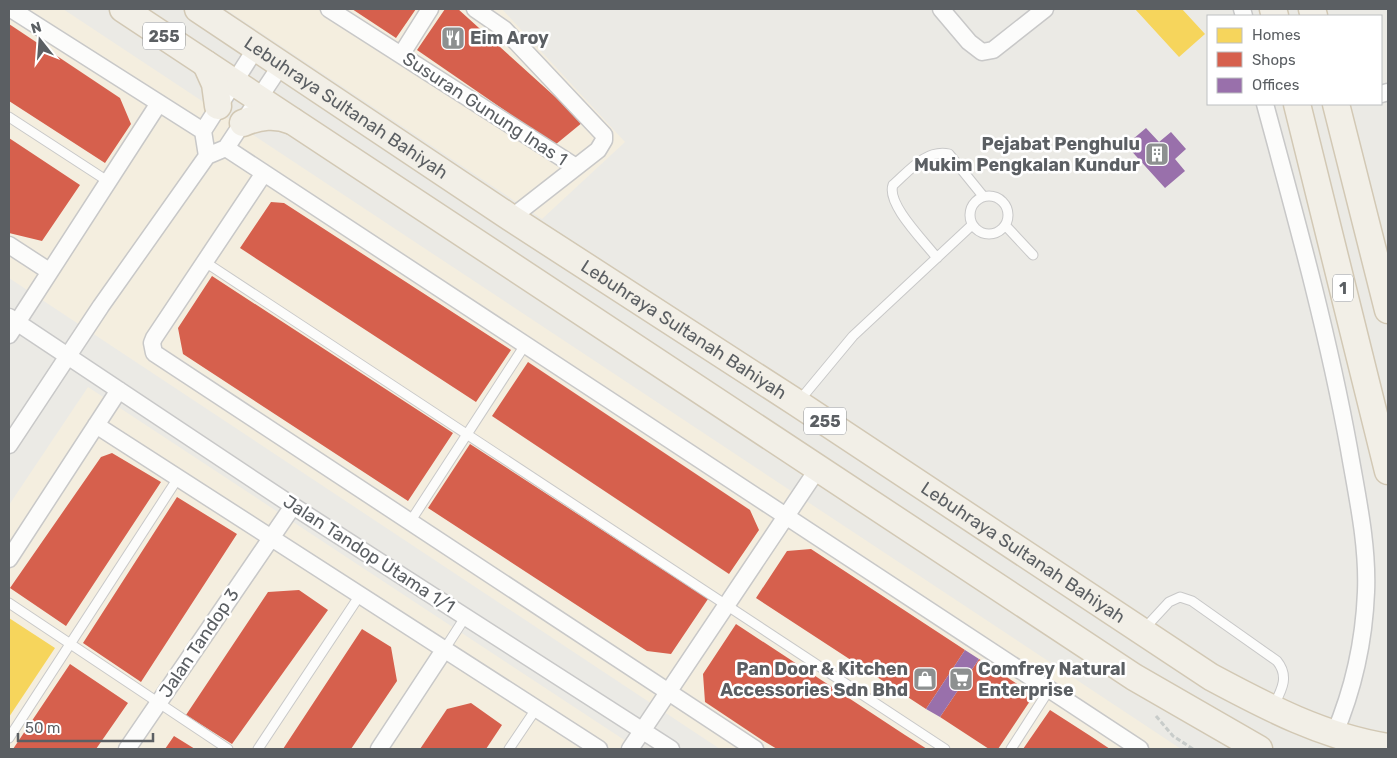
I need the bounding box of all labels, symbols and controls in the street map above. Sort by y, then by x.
north arrow [15,15,65,65]
legend [1207,15,1382,105]
text: N [29,18,44,38]
road number: 255 [143,22,185,50]
restaurant icon: Eim Aroy [440,25,466,51]
text: Homes [1252,26,1301,44]
place label: Eim Aroy [470,27,549,49]
street label: Lebuhraya Sultanah Bahiyah [240,32,452,184]
street label: Susuran Gunung Inas 1 [399,48,571,170]
text: Shops [1252,51,1296,69]
text: Offices [1252,76,1300,94]
place label: Pejabat Penghulu Mukim Pengkalan Kundur [914,133,1140,176]
building icon: Pejabat Penghulu Mukim Pengkalan Kundur [1144,141,1170,167]
street label: Lebuhraya Sultanah Bahiyah [577,255,791,404]
road number: 1 [1333,274,1353,302]
road number: 255 [804,408,846,434]
street label: Lebuhraya Sultanah Bahiyah [917,477,1129,628]
street label: Jalan Tandop Utama 1/1 [279,490,459,618]
street label: Jalan Tandop 3 [154,584,244,702]
place label: Pan Door & Kitchen Accessories Sdn Bhd [720,658,908,701]
place label: Comfrey Natural Enterprise [978,658,1126,701]
shop icon: Pan Door & Kitchen Accessories Sdn Bhd [912,666,938,692]
supermarket icon: Comfrey Natural Enterprise [948,666,974,692]
scale bar [18,710,152,742]
text: 50 m [25,719,60,737]

